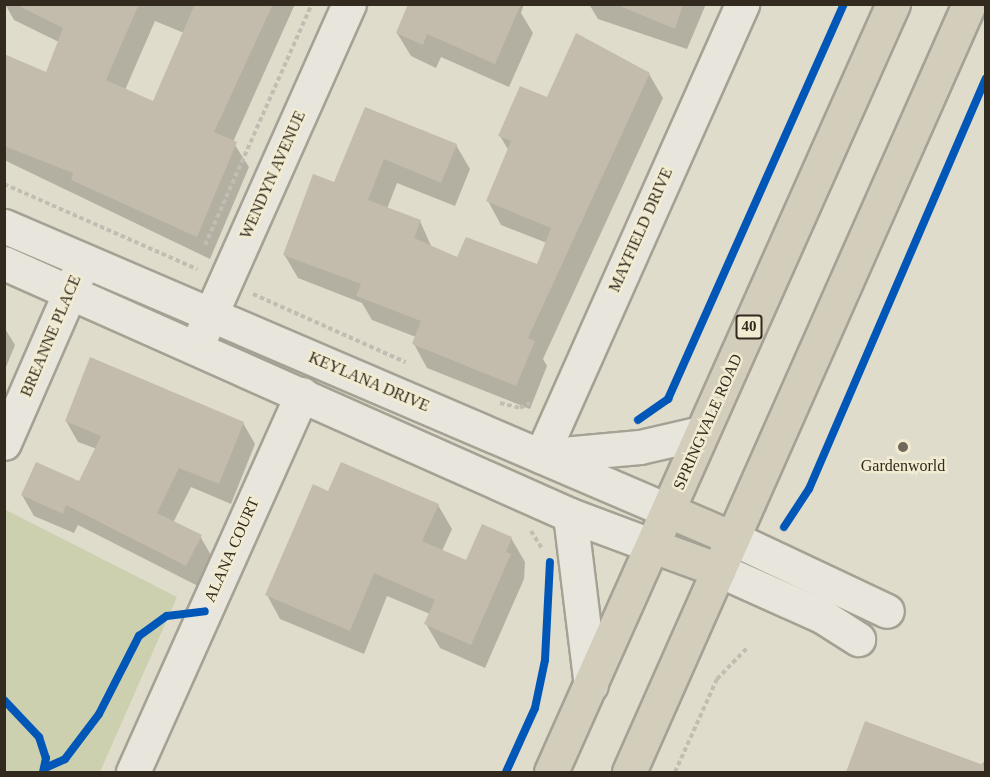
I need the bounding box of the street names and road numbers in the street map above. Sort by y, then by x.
street label: WENDYN AVENUE [236,108,310,242]
street label: MAYFIELD DRIVE [605,165,677,295]
street label: BREANNE PLACE [17,272,85,400]
road number: 40 [736,315,762,339]
street label: KEYLANA DRIVE [305,348,433,416]
street label: SPRINGVALE ROAD [669,351,747,493]
street label: ALANA COURT [200,494,264,606]

